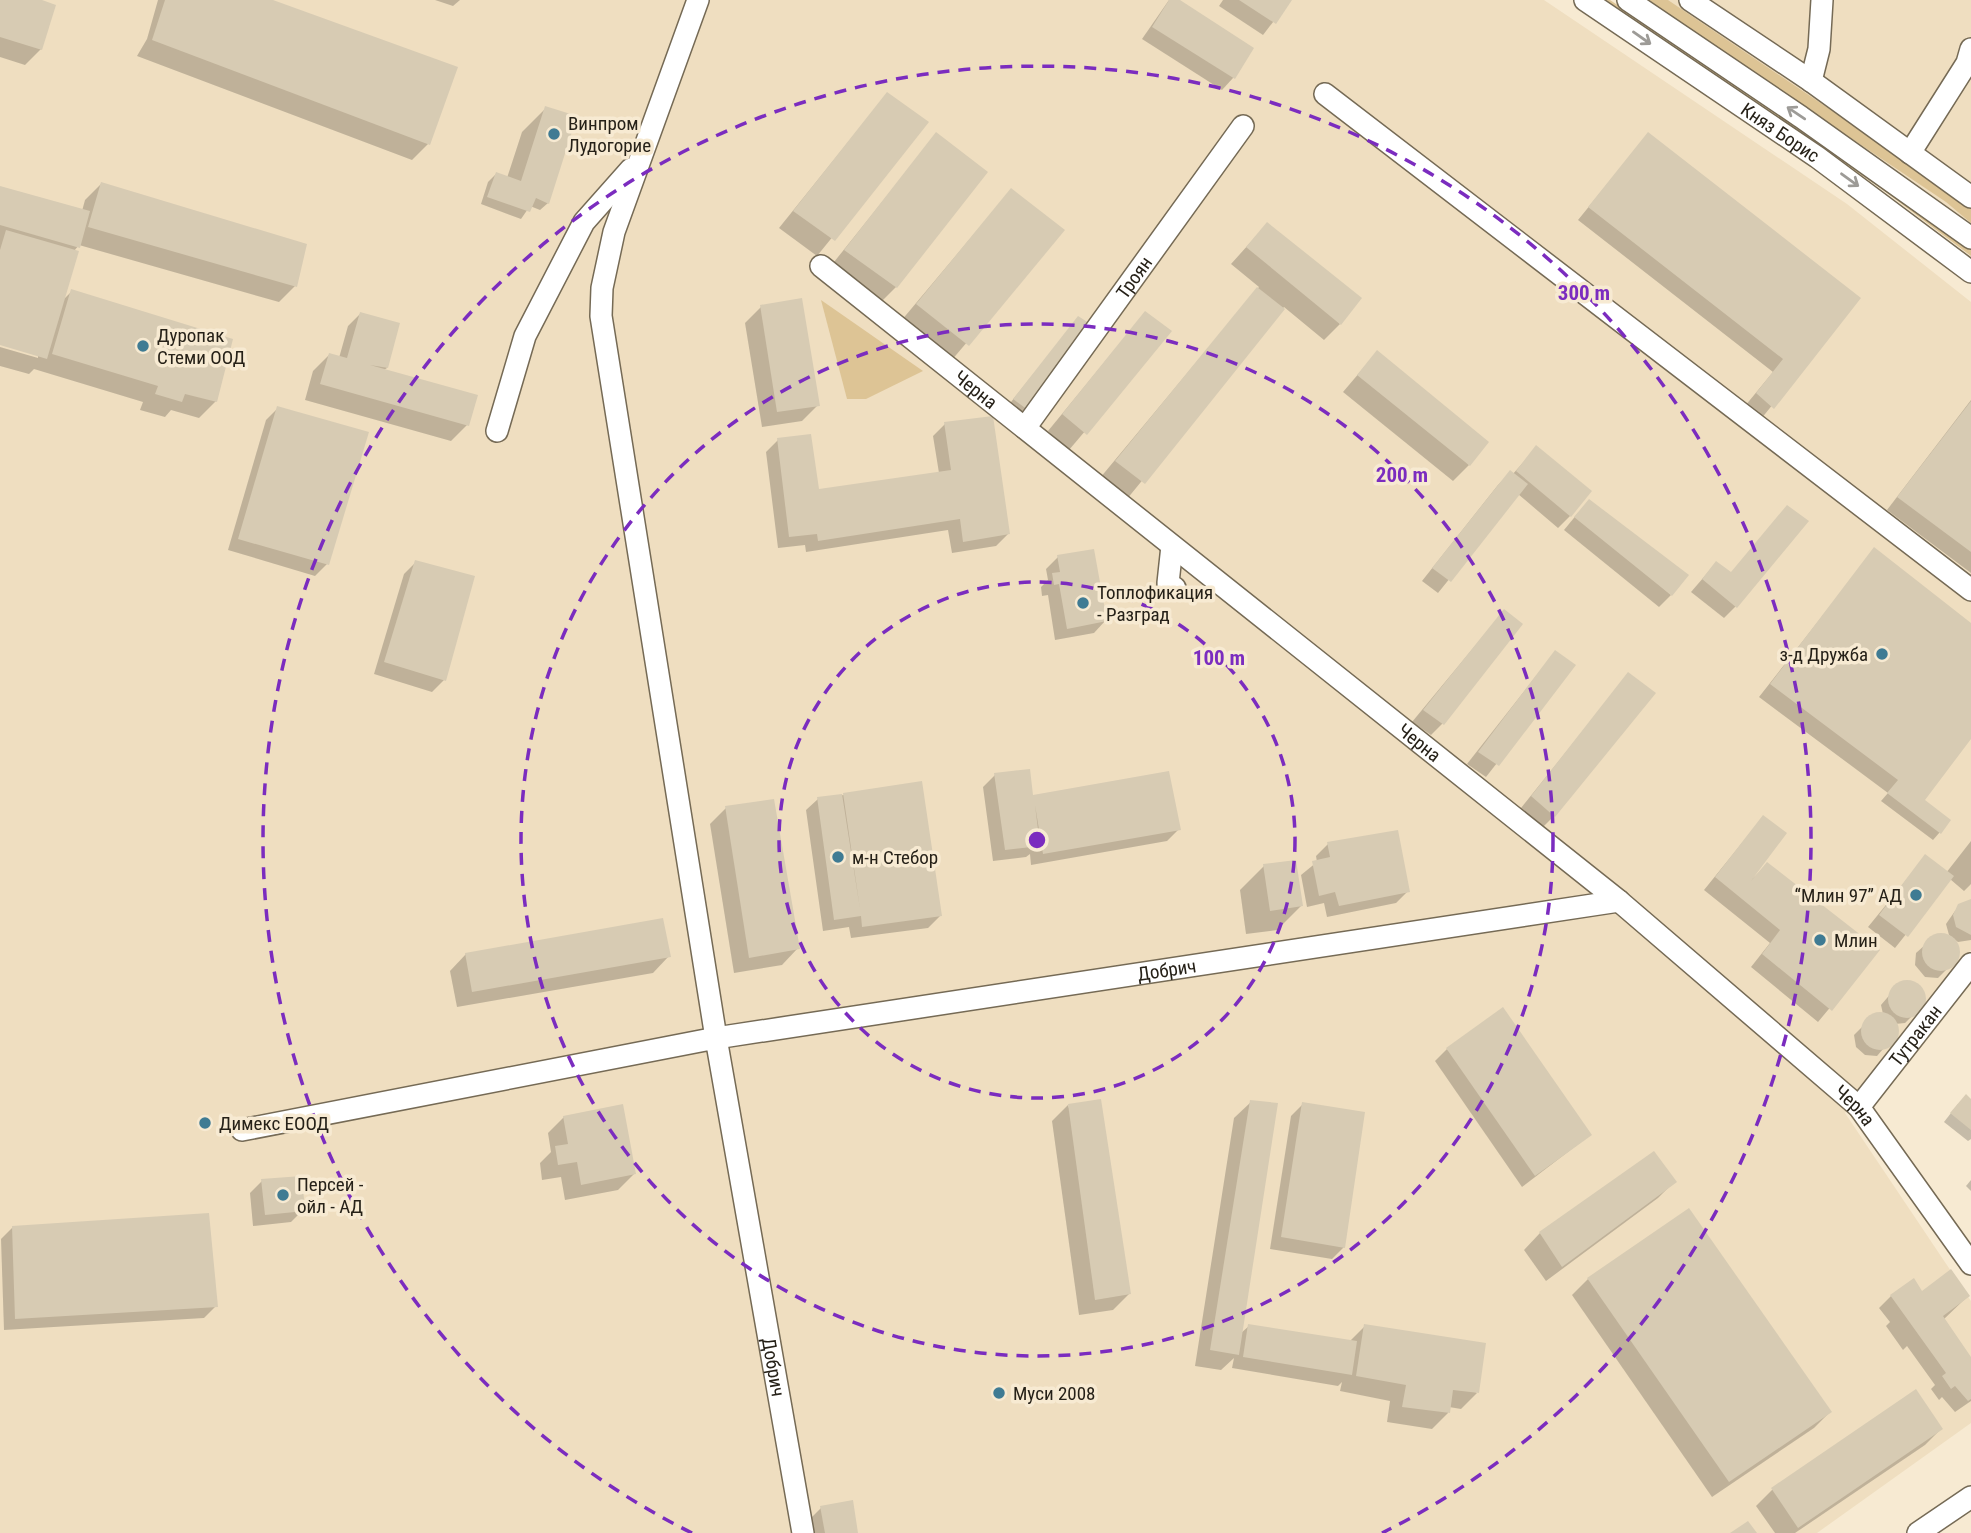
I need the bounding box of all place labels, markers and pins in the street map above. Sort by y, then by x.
place label: Винпром Лудогорие [568,112,651,157]
marker: Винпром Лудогорие [546,126,562,142]
place label: Дуропак Стеми ООД [157,324,245,369]
marker: Дуропак Стеми ООД [135,338,151,354]
place label: Топлофикация - Разград [1097,581,1213,626]
marker: Топлофикация - Разград [1075,595,1091,611]
place label: з-д Дружба [1780,643,1868,666]
marker: з-д Дружба [1874,646,1890,662]
centre of rings [1025,828,1049,852]
place label: м-н Стебор [852,846,938,869]
marker: м-н Стебор [830,849,846,865]
place label: “Млин 97” АД [1795,884,1902,907]
marker: “Млин 97” АД [1908,887,1924,903]
place label: Млин [1834,929,1878,952]
marker: Млин [1812,932,1828,948]
place label: Димекс ЕООД [219,1112,329,1135]
marker: Димекс ЕООД [197,1115,213,1131]
place label: Персей - ойл - АД [297,1173,364,1218]
marker: Персей - ойл - АД [275,1187,291,1203]
place label: Муси 2008 [1013,1382,1095,1405]
marker: Муси 2008 [991,1385,1007,1401]

